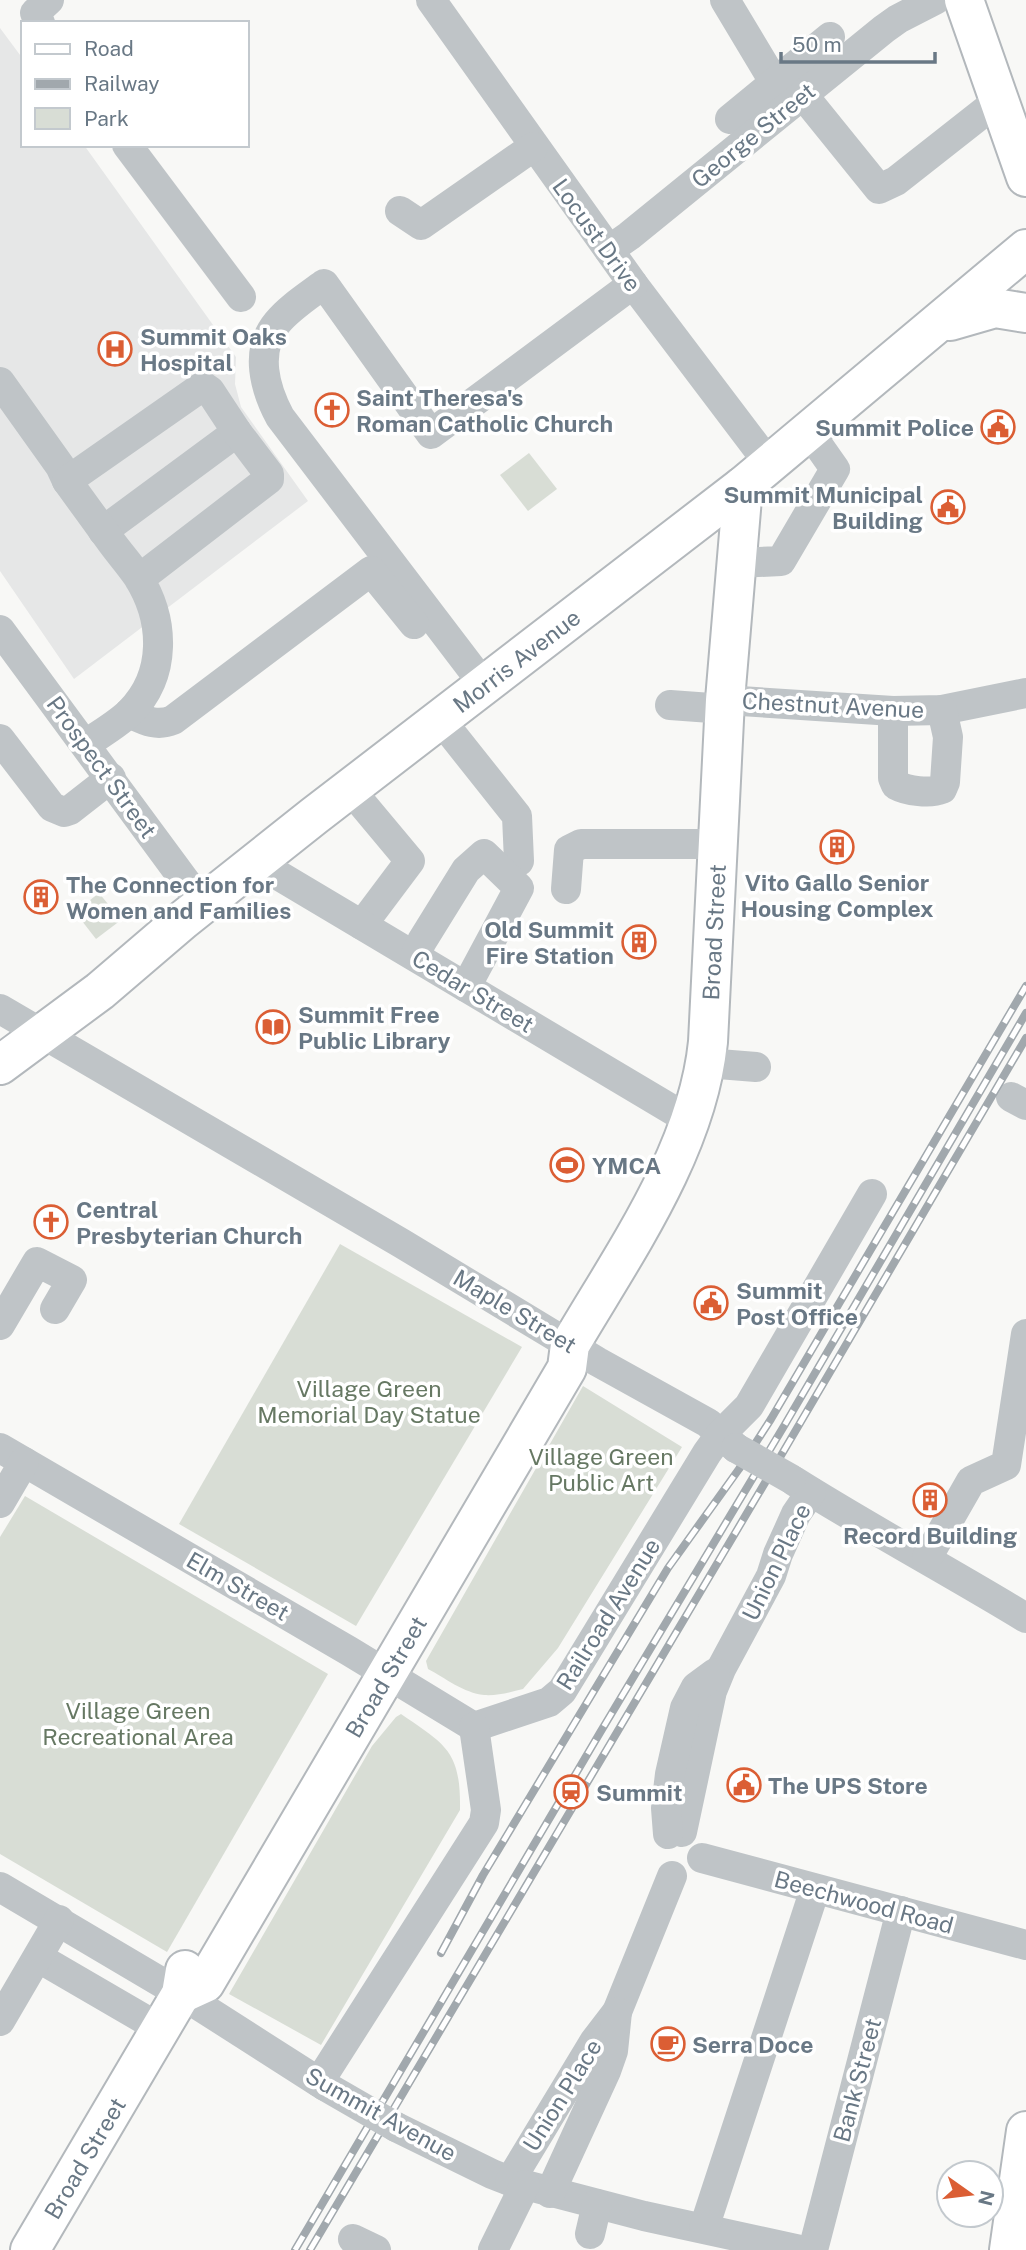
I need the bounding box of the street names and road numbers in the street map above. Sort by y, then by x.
street label: George Street [686,77,820,193]
street label: Locust Drive [547,173,647,297]
street label: Morris Avenue [447,603,585,718]
street label: Chestnut Avenue [741,687,925,723]
street label: Prospect Street [42,691,162,843]
street label: Broad Street [697,863,730,1001]
street label: Cedar Street [407,944,539,1038]
street label: Maple Street [449,1264,581,1358]
street label: Union Place [736,1499,816,1625]
street label: Railroad Avenue [551,1533,665,1695]
street label: Elm Street [182,1546,294,1626]
street label: Broad Street [339,1611,432,1742]
street label: Beechwood Road [772,1865,956,1939]
street label: Bank Street [828,2015,886,2145]
street label: Union Place [517,2034,607,2156]
street label: Summit Avenue [301,2061,461,2167]
street label: Broad Street [38,2092,131,2223]

